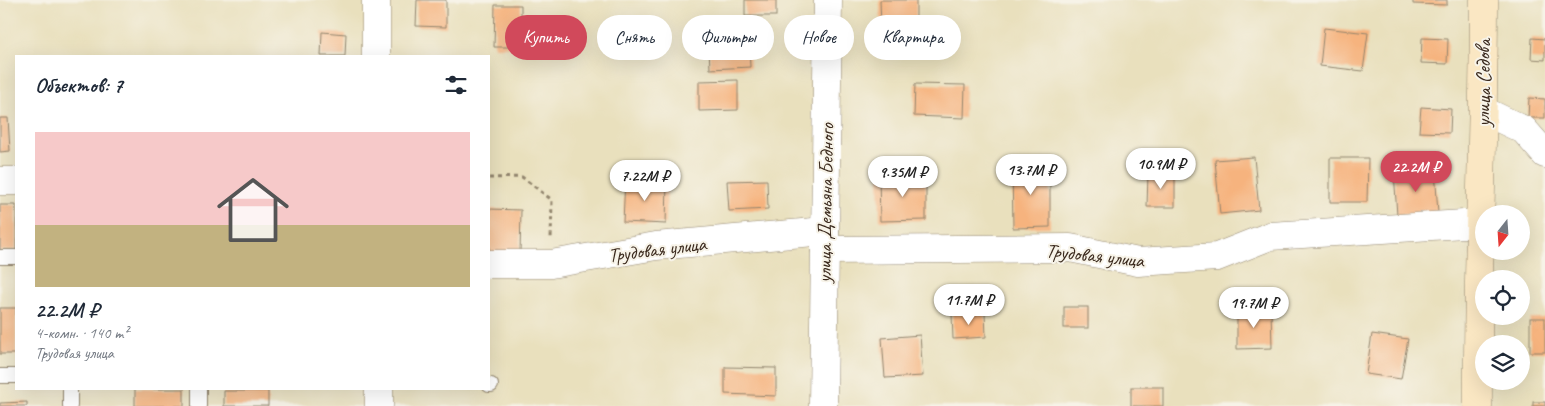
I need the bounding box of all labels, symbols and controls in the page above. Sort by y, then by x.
chip: Купить [505,15,587,60]
chip: Снять [597,15,672,60]
chip: Фильтры [682,15,774,60]
chip: Новое [784,15,854,60]
chip: Квартира [864,15,961,60]
street label: улица Седова [1471,38,1496,128]
icon: filters [442,71,470,99]
text: Объектов: 7 [35,72,123,98]
street label: улица Демьяна Бедного [812,122,839,284]
pin: 10.9M ₽ [1115,148,1207,190]
pin: 22.2M ₽ [1370,150,1462,193]
pin: 13.7M ₽ [985,154,1077,196]
text: 10.9M ₽ [1137,154,1185,174]
pin: 9.35M ₽ [857,156,949,198]
text: 22.2M ₽ [1392,157,1440,177]
pin: 7.22M ₽ [599,160,691,202]
text: 13.7M ₽ [1007,160,1055,180]
text: 9.35M ₽ [879,162,927,182]
icon: home [208,165,298,255]
text: 7.22M ₽ [621,166,669,186]
north arrow [1475,205,1530,260]
map controls [1475,205,1530,390]
street label: Трудовая улица [607,231,709,268]
street label: Трудовая улица [1045,238,1147,273]
button: locate [1475,270,1530,325]
pin: 11.7M ₽ [923,284,1015,326]
pin: 19.7M ₽ [1208,286,1300,329]
text: 11.7M ₽ [945,290,993,310]
text: 19.7M ₽ [1230,293,1278,313]
text: 22.2M ₽ [35,297,99,323]
text: 4-комн. · 140 m² [35,323,128,343]
button: layers [1475,335,1530,390]
text: Трудовая улица [35,343,114,363]

